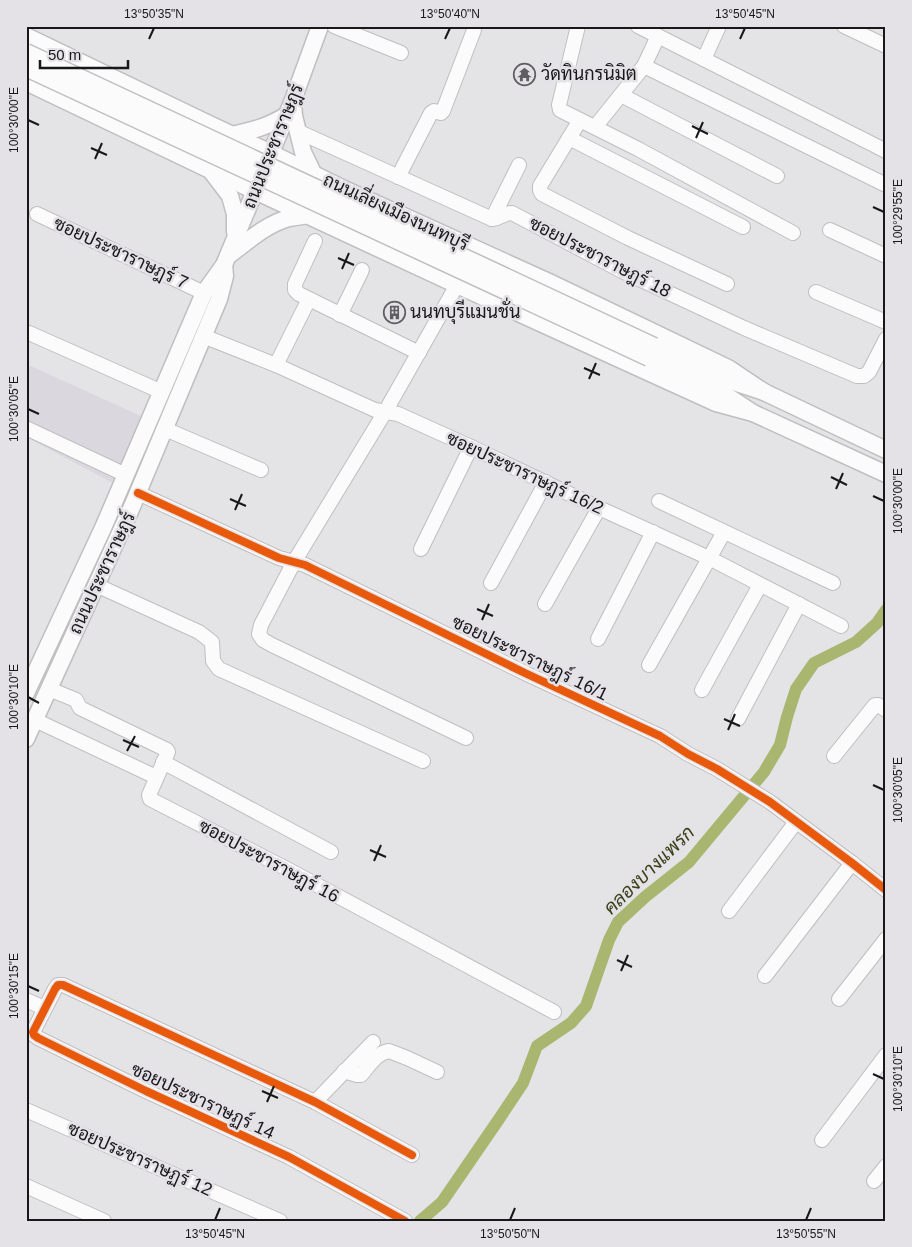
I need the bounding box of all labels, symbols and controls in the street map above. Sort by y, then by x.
text: 13°50'35"N [124,7,184,21]
text: 13°50'40"N [420,7,480,21]
text: 13°50'45"N [715,7,775,21]
scale bar [40,38,128,70]
text: 50 m [48,46,81,63]
temple icon: วัดทินกรนิมิต [513,62,537,86]
place label: วัดทินกรนิมิต [541,63,637,84]
street label: ถนนประชาราษฎร์ [236,79,309,212]
text: 100°30'00"E [7,87,21,153]
street label: ถนนเลี่ยงเมืองนนทบุรี [319,164,475,256]
text: 100°29'55"E [891,179,905,245]
street label: ซอยประชาราษฎร์ 7 [50,210,193,295]
street label: ซอยประชาราษฎร์ 18 [525,210,675,303]
place label: นนทบุรีแมนชั่น [410,297,520,324]
building icon: นนทบุรีแมนชั่น [382,300,406,324]
text: 100°30'05"E [7,376,21,442]
street label: ซอยประชาราษฎร์ 16/2 [442,425,608,520]
text: 100°30'00"E [891,468,905,534]
street label: ถนนประชาราษฎร์ [62,507,141,638]
street label: ซอยประชาราษฎร์ 16/1 [448,609,613,706]
text: 100°30'10"E [7,664,21,730]
text: 100°30'05"E [891,757,905,823]
street label: ซอยประชาราษฎร์ 16 [194,813,344,908]
water label: คลองบางแพรก [600,822,698,918]
text: 100°30'15"E [7,953,21,1019]
text: 100°30'10"E [891,1046,905,1112]
street label: ซอยประชาราษฏร์ 14 [127,1056,279,1145]
street label: ซอยประชาราษฏร์ 12 [64,1115,217,1202]
text: 13°50'45"N [185,1227,245,1241]
text: 13°50'50"N [480,1227,540,1241]
text: 13°50'55"N [776,1227,836,1241]

